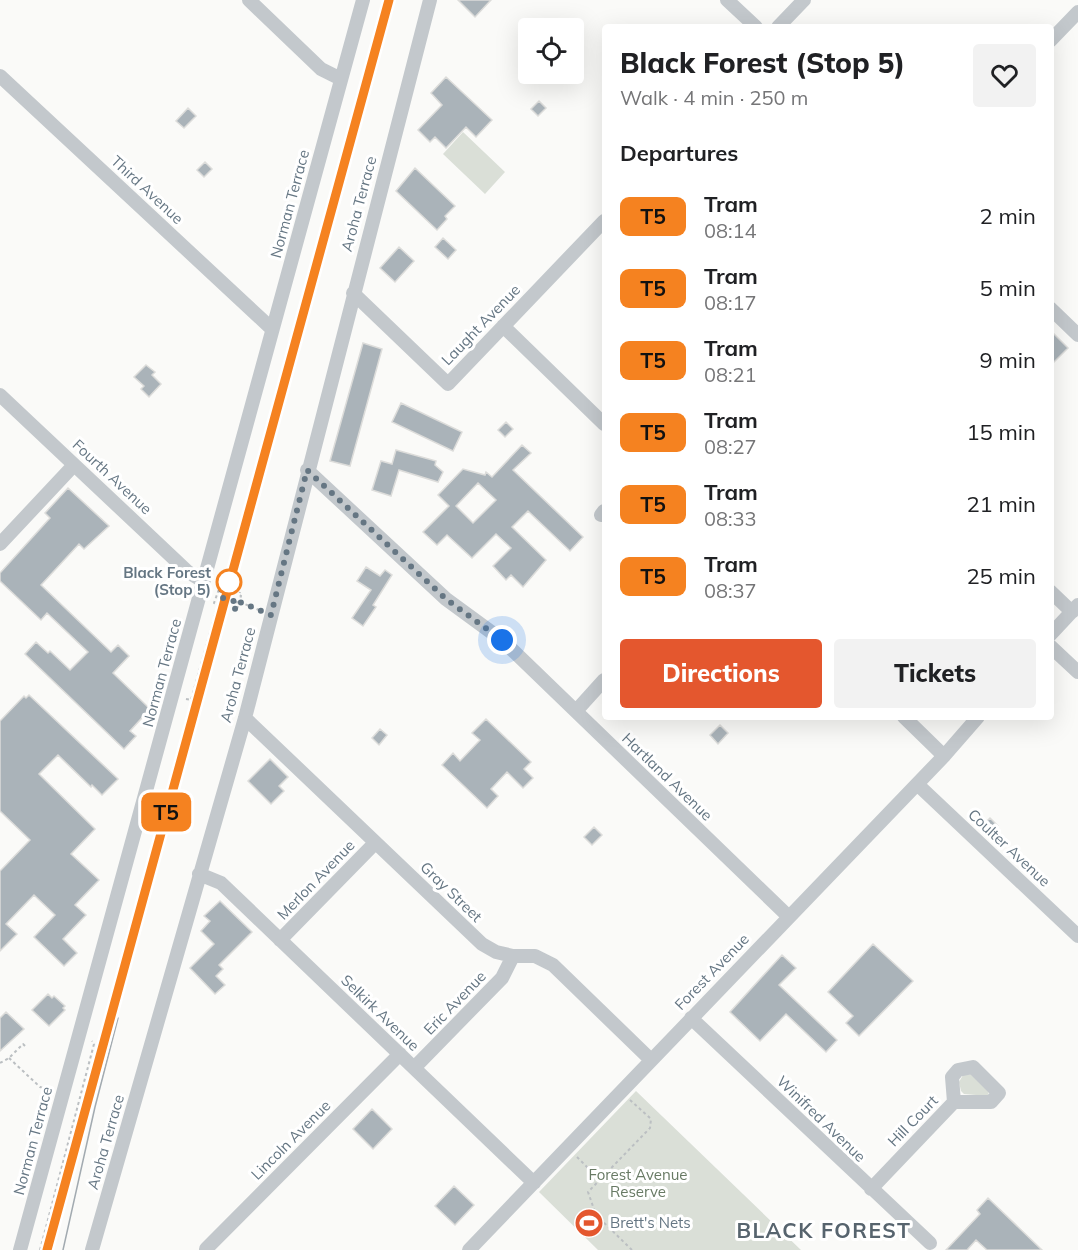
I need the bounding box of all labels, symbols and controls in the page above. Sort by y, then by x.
map controls [518,18,584,84]
button: locate [518,18,584,84]
button: heart [973,44,1036,107]
text: Black Forest (Stop 5) [620,45,905,80]
text: Walk · 4 min · 250 m [620,85,808,110]
text: Departures [620,139,738,167]
street label: Norman Terrace [266,148,313,260]
street label: Third Avenue [107,151,187,228]
street label: Aroha Terrace [337,154,380,254]
text: Tram [704,190,758,218]
text: 2 min [980,202,1036,230]
text: T5 [640,203,666,229]
text: 08:14 [704,218,757,243]
text: Tram [704,262,758,290]
text: 5 min [980,274,1036,302]
text: T5 [640,275,666,301]
street label: Laught Avenue [437,280,524,369]
text: 08:17 [704,290,757,315]
text: Tram [704,334,758,362]
text: 9 min [980,346,1036,374]
text: T5 [640,347,666,373]
text: 08:21 [704,362,757,387]
text: Tram [704,406,758,434]
text: 15 min [966,418,1036,446]
text: T5 [640,419,666,445]
text: 08:27 [704,434,757,459]
street label: Fourth Avenue [69,435,156,518]
text: Tram [704,478,758,506]
text: 21 min [966,490,1036,518]
text: T5 [640,491,666,517]
text: 08:33 [704,506,757,531]
text: Tram [704,550,758,578]
text: 25 min [966,562,1036,590]
place label: Black Forest (Stop 5) [123,563,211,599]
text: T5 [640,563,666,589]
marker: Black Forest (Stop 5) [216,569,242,595]
text: 08:37 [704,578,757,603]
street label: Norman Terrace [138,617,185,729]
street label: Aroha Terrace [216,625,259,725]
your location [487,625,517,655]
button: Directions [620,639,822,708]
button: Tickets [834,639,1036,708]
street label: Hartland Avenue [618,729,716,824]
line badge: T5 [139,792,193,832]
text: T5 [153,799,179,825]
street label: Coulter Avenue [964,805,1054,891]
street label: Merlon Avenue [273,836,358,924]
street label: Gray Street [416,857,486,926]
street label: Forest Avenue [670,929,753,1014]
street label: Eric Avenue [420,967,490,1039]
street label: Selkirk Avenue [337,970,424,1055]
street label: Winifred Avenue [773,1071,870,1166]
street label: Norman Terrace [9,1085,56,1197]
street label: Hill Court [884,1091,942,1150]
street label: Aroha Terrace [83,1092,128,1192]
street label: Lincoln Avenue [247,1096,334,1183]
park label: Forest Avenue Reserve [589,1165,688,1201]
sports icon: Brett's Nets [573,1207,605,1239]
place label: Brett's Nets [610,1213,691,1232]
district label: BLACK FOREST [736,1217,912,1243]

